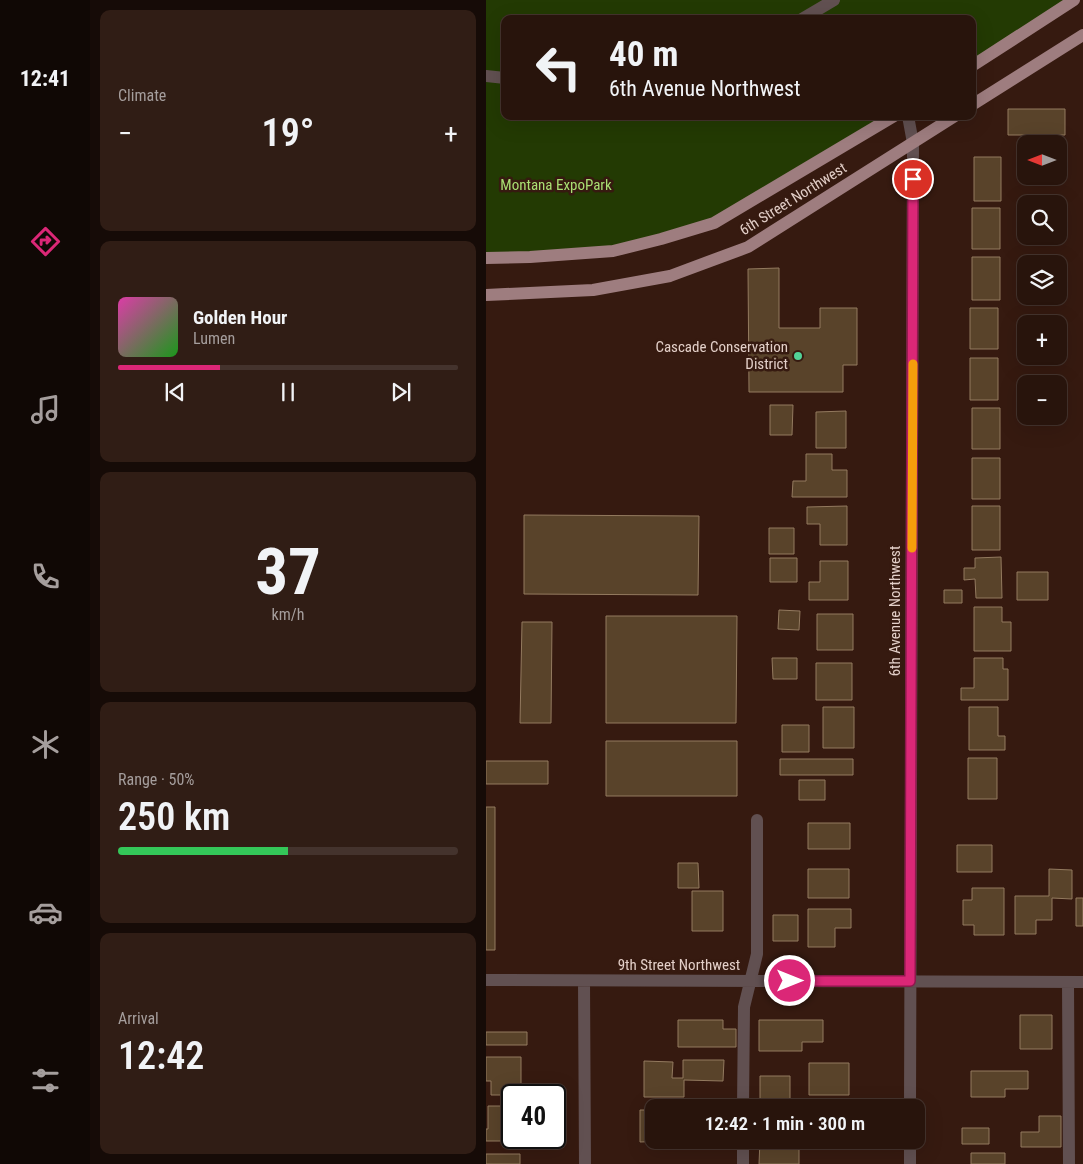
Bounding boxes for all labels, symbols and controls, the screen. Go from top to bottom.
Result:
text: 40 m [609,34,678,75]
icon: left [526,35,591,100]
text: 12:41 [20,66,70,91]
text: 6th Avenue Northwest [609,76,801,101]
text: Climate [118,86,166,105]
text: 19° [262,111,314,155]
text: − [118,117,132,150]
text: + [444,117,458,150]
north arrow [1017,135,1067,185]
map controls [1017,135,1067,425]
pin [892,158,934,200]
street label: 6th Street Northwest [736,159,850,239]
icon: arrive [899,165,927,193]
park label: Montana ExpoPark [500,176,612,194]
button: search [1017,195,1067,245]
icon: directions [28,224,63,259]
button: layers [1017,255,1067,305]
text: Golden Hour [193,306,287,329]
button: + [1017,315,1067,365]
text: Lumen [193,329,235,348]
place label: Cascade Conservation District [655,338,788,373]
marker: Cascade Conservation District [792,350,804,362]
button: − [1017,375,1067,425]
icon: previous [161,378,189,406]
icon: pause [274,378,302,406]
icon: next [387,378,415,406]
icon: music [28,392,63,427]
text: 37 [255,534,321,610]
street label: 6th Avenue Northwest [886,546,904,676]
icon: phone [28,559,63,594]
text: km/h [272,605,304,624]
icon: climate [28,727,63,762]
text: Range · 50% [118,770,194,789]
text: 250 km [118,795,230,839]
icon: car [28,895,63,930]
position arrow [763,954,815,1006]
street label: 9th Street Northwest [618,956,740,974]
text: Arrival [118,1009,159,1028]
text: 12:42 [118,1034,204,1078]
icon: filters [28,1063,63,1098]
speed limit sign: 40 [501,1084,566,1149]
text: 12:42 · 1 min · 300 m [705,1112,865,1135]

